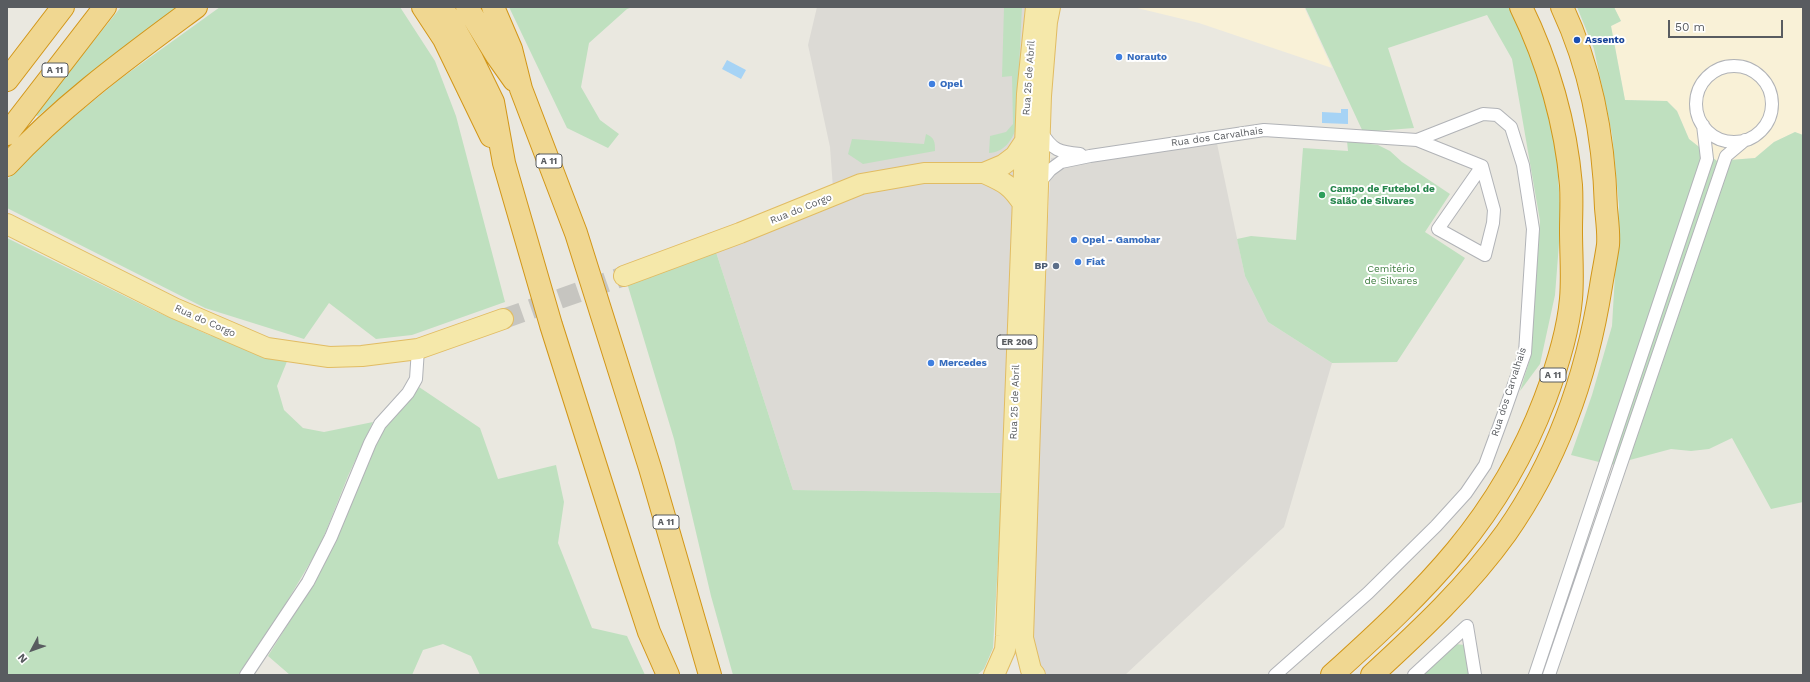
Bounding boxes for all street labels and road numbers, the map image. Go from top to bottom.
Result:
street label: Rua 25 de Abril [1020,40,1038,116]
road number: A 11 [42,63,68,77]
street label: Rua dos Carvalhais [1170,125,1264,149]
road number: A 11 [536,154,562,168]
street label: Rua do Corgo [768,191,834,227]
street label: Rua do Corgo [173,302,237,340]
road number: ER 206 [997,335,1037,349]
street label: Rua dos Carvalhais [1489,346,1529,438]
street label: Rua 25 de Abril [1008,364,1022,440]
road number: A 11 [1540,368,1566,382]
road number: A 11 [653,515,679,529]

